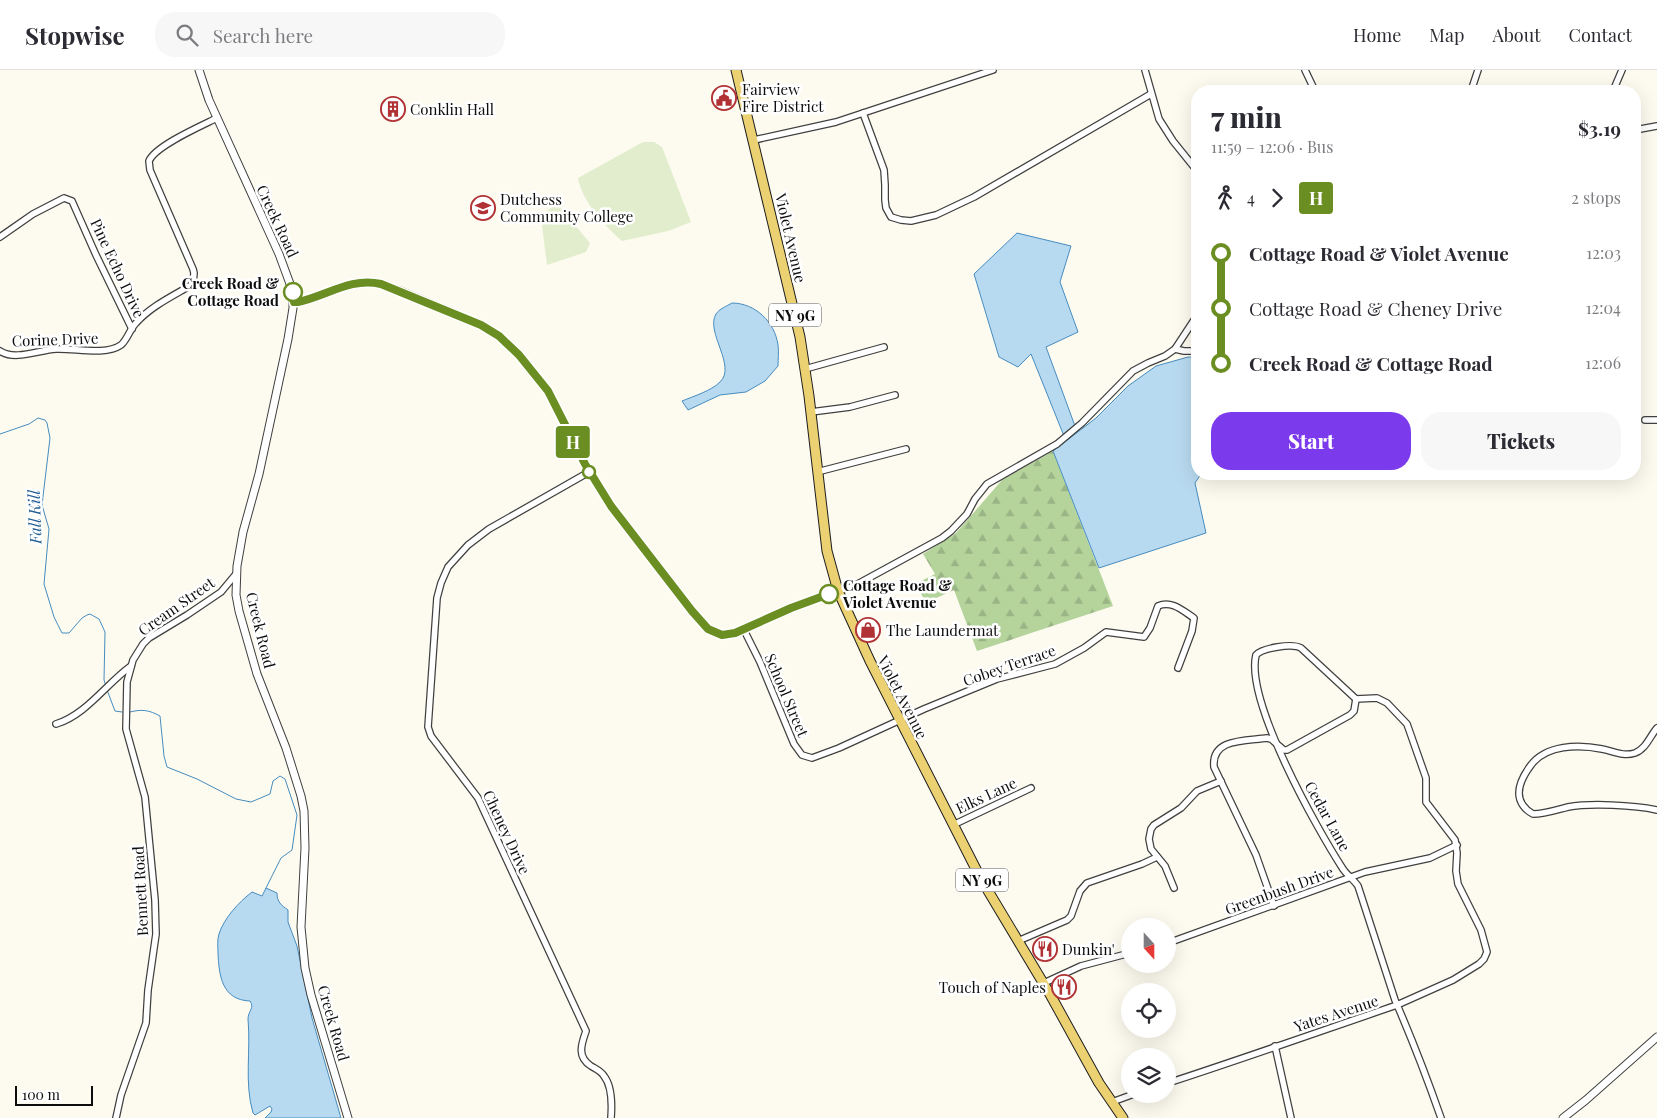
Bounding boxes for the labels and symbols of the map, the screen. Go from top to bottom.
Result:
place label: Fairview Fire District [742,79,824,116]
public building icon: Fairview Fire District [711,85,737,111]
building icon: Conklin Hall [380,96,406,122]
place label: Conklin Hall [410,99,494,119]
street label: Creek Road [252,182,304,261]
place label: Dutchess Community College [500,189,633,226]
street label: Violet Avenue [771,190,811,285]
school or university icon: Dutchess Community College [470,195,496,221]
street label: Pine Echo Drive [86,215,150,321]
place label: Creek Road & Cottage Road [182,273,280,310]
marker: Creek Road & Cottage Road [283,282,303,302]
road number: NY 9G [769,304,821,326]
street label: Corine Drive [11,327,99,351]
line badge: H [557,426,589,458]
unlabelled marker [582,465,596,479]
water label: Fall Kill [23,489,45,545]
street label: Cream Street [134,572,219,640]
place label: Cottage Road & Violet Avenue [842,575,952,612]
marker: Cottage Road & Violet Avenue [819,584,839,604]
street label: Creek Road [242,590,280,670]
shop icon: The Laundermat [855,617,881,643]
place label: The Laundermat [886,620,999,640]
street label: Cobey Terrace [960,640,1058,690]
street label: School Street [760,650,814,740]
street label: Violet Avenue [873,651,933,742]
street label: Elks Lane [952,772,1020,818]
street label: Cedar Lane [1301,777,1355,855]
street label: Cheney Drive [479,787,535,877]
street label: Bennett Road [128,845,152,936]
street label: Greenbush Drive [1222,861,1336,919]
road number: NY 9G [956,868,1008,892]
north arrow [1121,918,1176,972]
restaurant icon: Dunkin' [1032,936,1058,962]
place label: Dunkin' [1062,939,1115,959]
restaurant icon: Touch of Naples [1051,974,1077,1000]
place label: Touch of Naples [939,977,1046,997]
street label: Creek Road [314,983,354,1063]
street label: Yates Avenue [1290,990,1381,1036]
scale bar [15,1083,92,1106]

